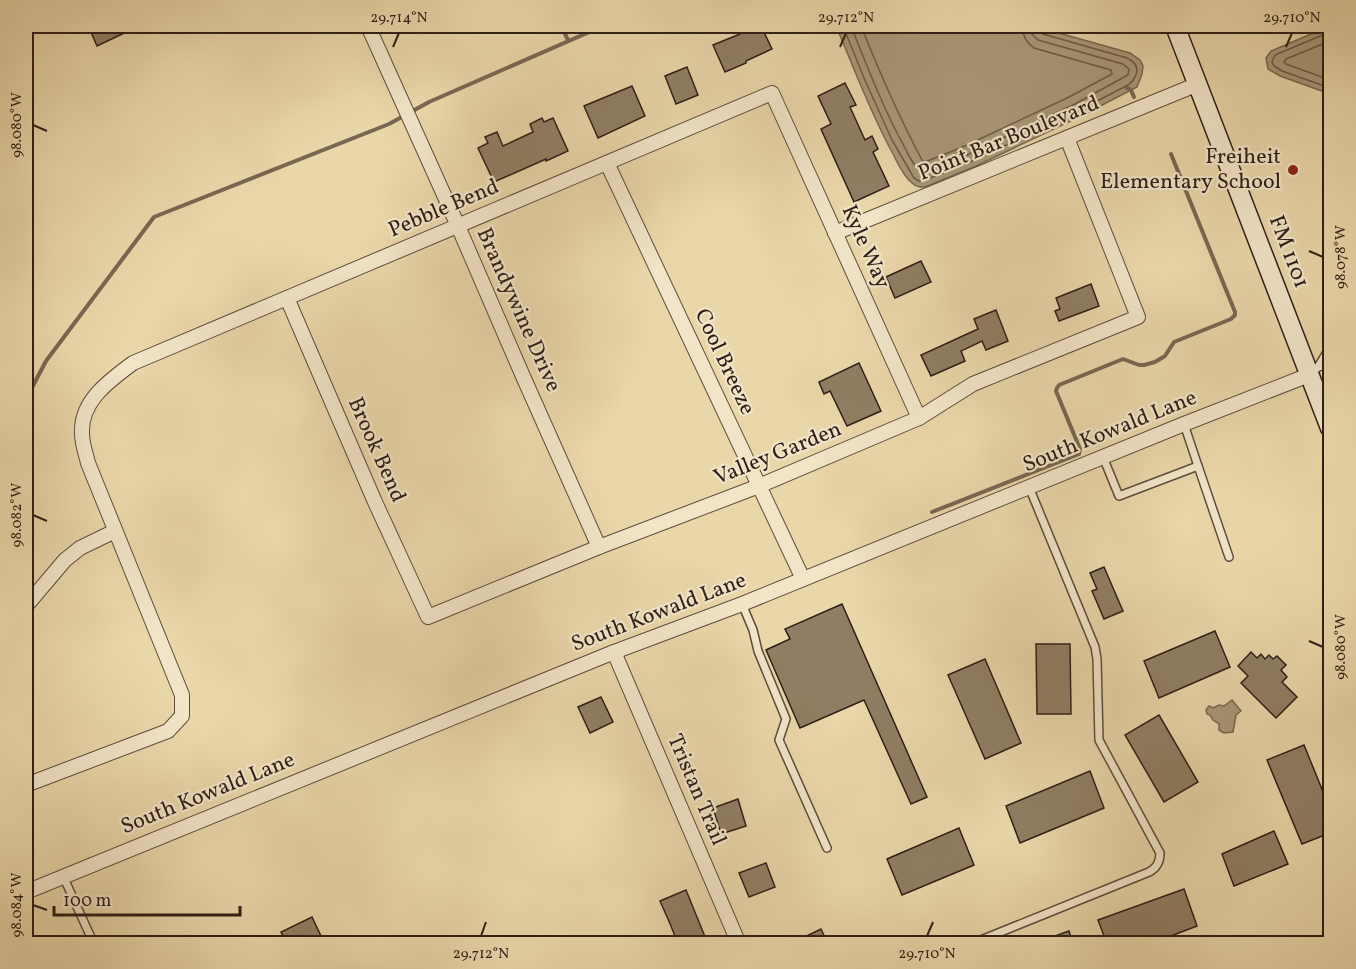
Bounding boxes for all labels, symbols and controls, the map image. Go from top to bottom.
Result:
text: 29.714°N [370,8,428,29]
text: 29.712°N [818,8,874,29]
text: 29.710°N [1263,8,1321,29]
street label: Point Bar Boulevard [914,88,1104,190]
text: 98.080°W [7,92,28,158]
place label: Freiheit Elementary School [1100,142,1281,198]
marker: Freiheit Elementary School [1286,163,1300,177]
street label: Pebble Bend [384,172,504,246]
street label: Kyle Way [833,200,897,294]
street label: FM 1101 [1260,211,1316,293]
street label: Brandywine Drive [468,223,568,397]
text: 98.078°W [1331,225,1352,289]
street label: Cool Breeze [686,304,762,420]
street label: South Kowald Lane [1018,383,1202,481]
street label: Brook Bend [339,392,413,508]
street label: Valley Garden [709,414,847,494]
text: 98.082°W [7,483,28,547]
street label: South Kowald Lane [567,565,751,661]
text: 98.080°W [1331,614,1352,680]
street label: Tristan Trail [659,730,733,850]
street label: South Kowald Lane [116,745,300,843]
text: 98.084°W [7,872,28,938]
scale bar [54,879,240,917]
text: 100 m [63,889,112,914]
text: 29.712°N [453,944,509,965]
text: 29.710°N [898,944,956,965]

